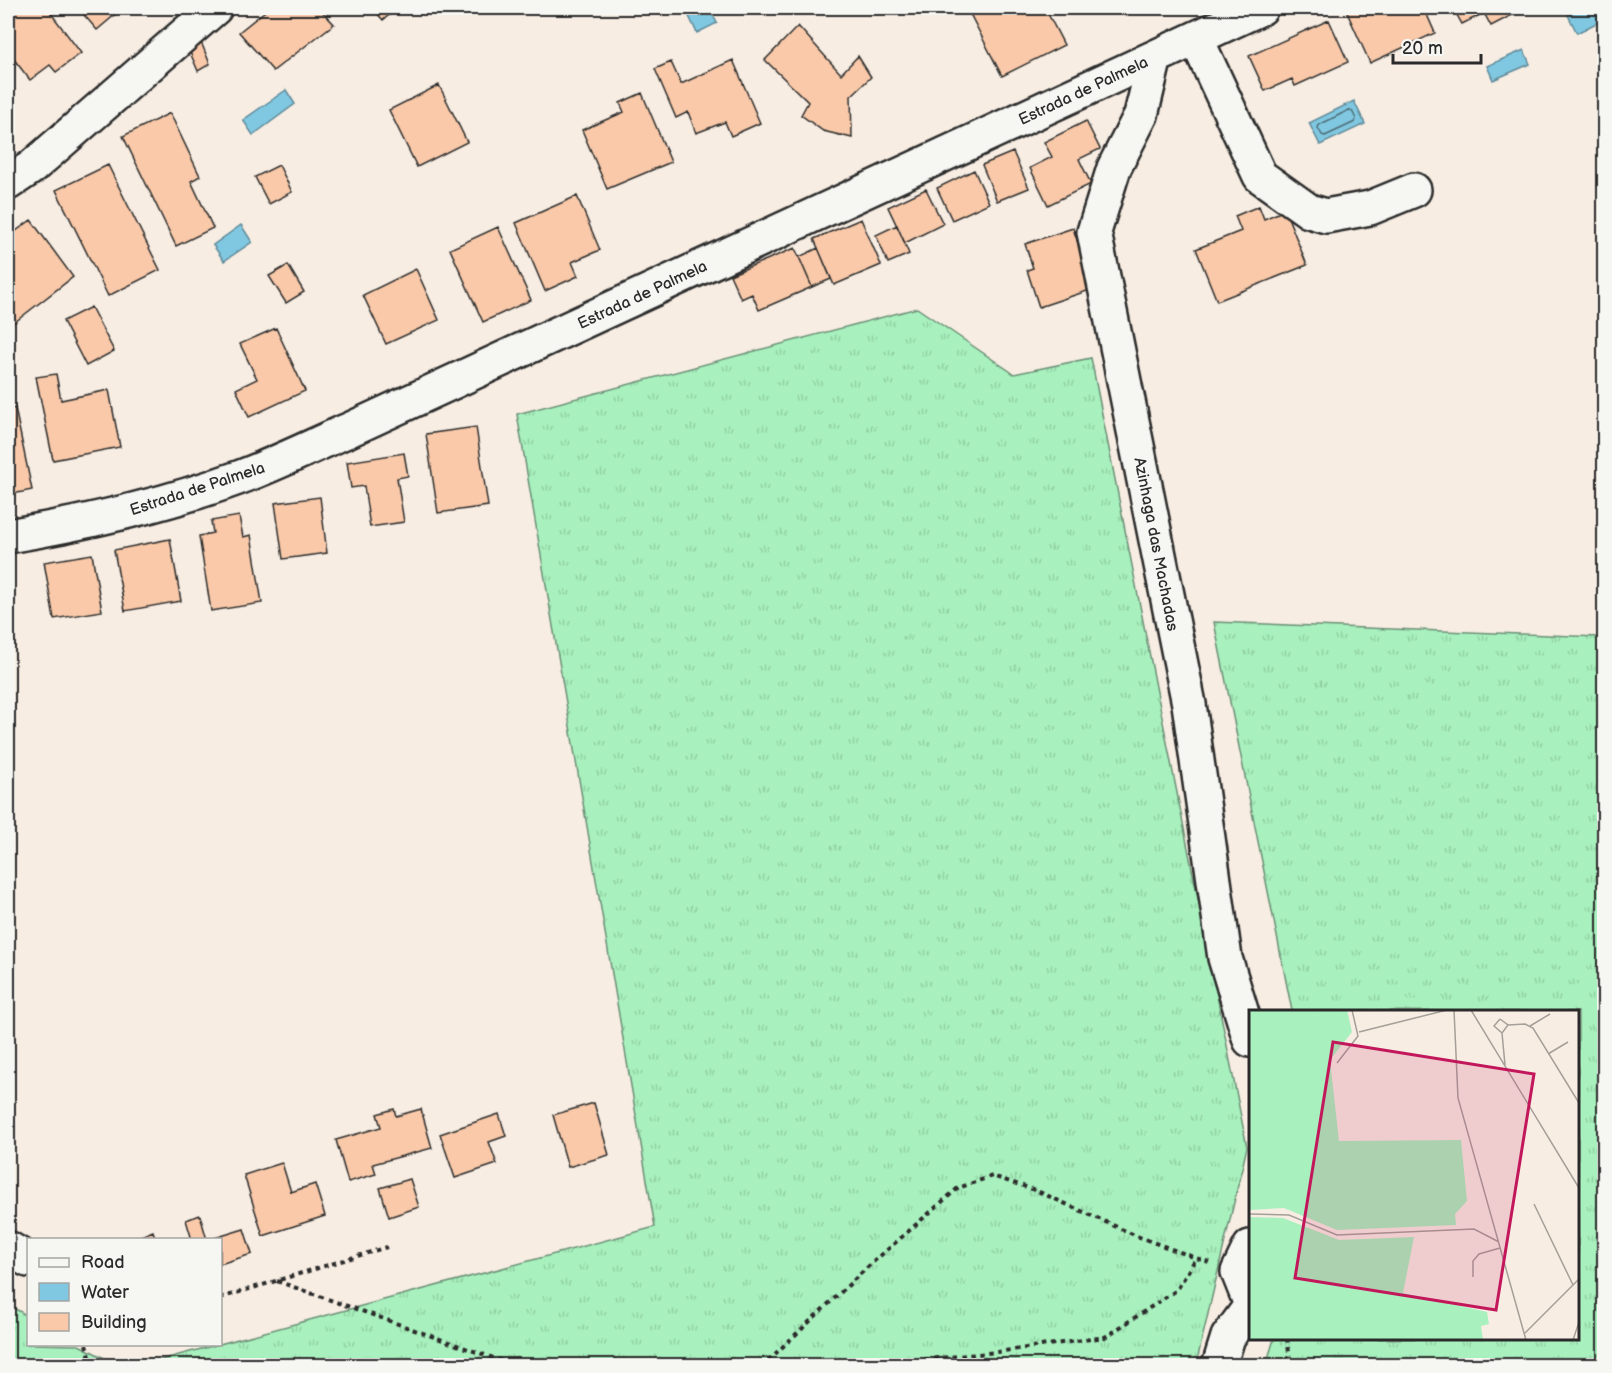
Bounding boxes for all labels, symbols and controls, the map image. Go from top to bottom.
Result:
scale bar [1393,27,1482,65]
text: 20 m [1402,38,1443,59]
street label: Estrada de Palmela [1016,53,1151,130]
street label: Estrada de Palmela [575,257,710,334]
street label: Azinhaga das Machadas [1129,456,1182,633]
street label: Estrada de Palmela [128,459,267,520]
inset map [1249,1010,1579,1340]
legend [27,1238,222,1346]
text: Road [81,1252,125,1273]
text: Water [81,1282,129,1303]
text: Building [81,1312,147,1333]

